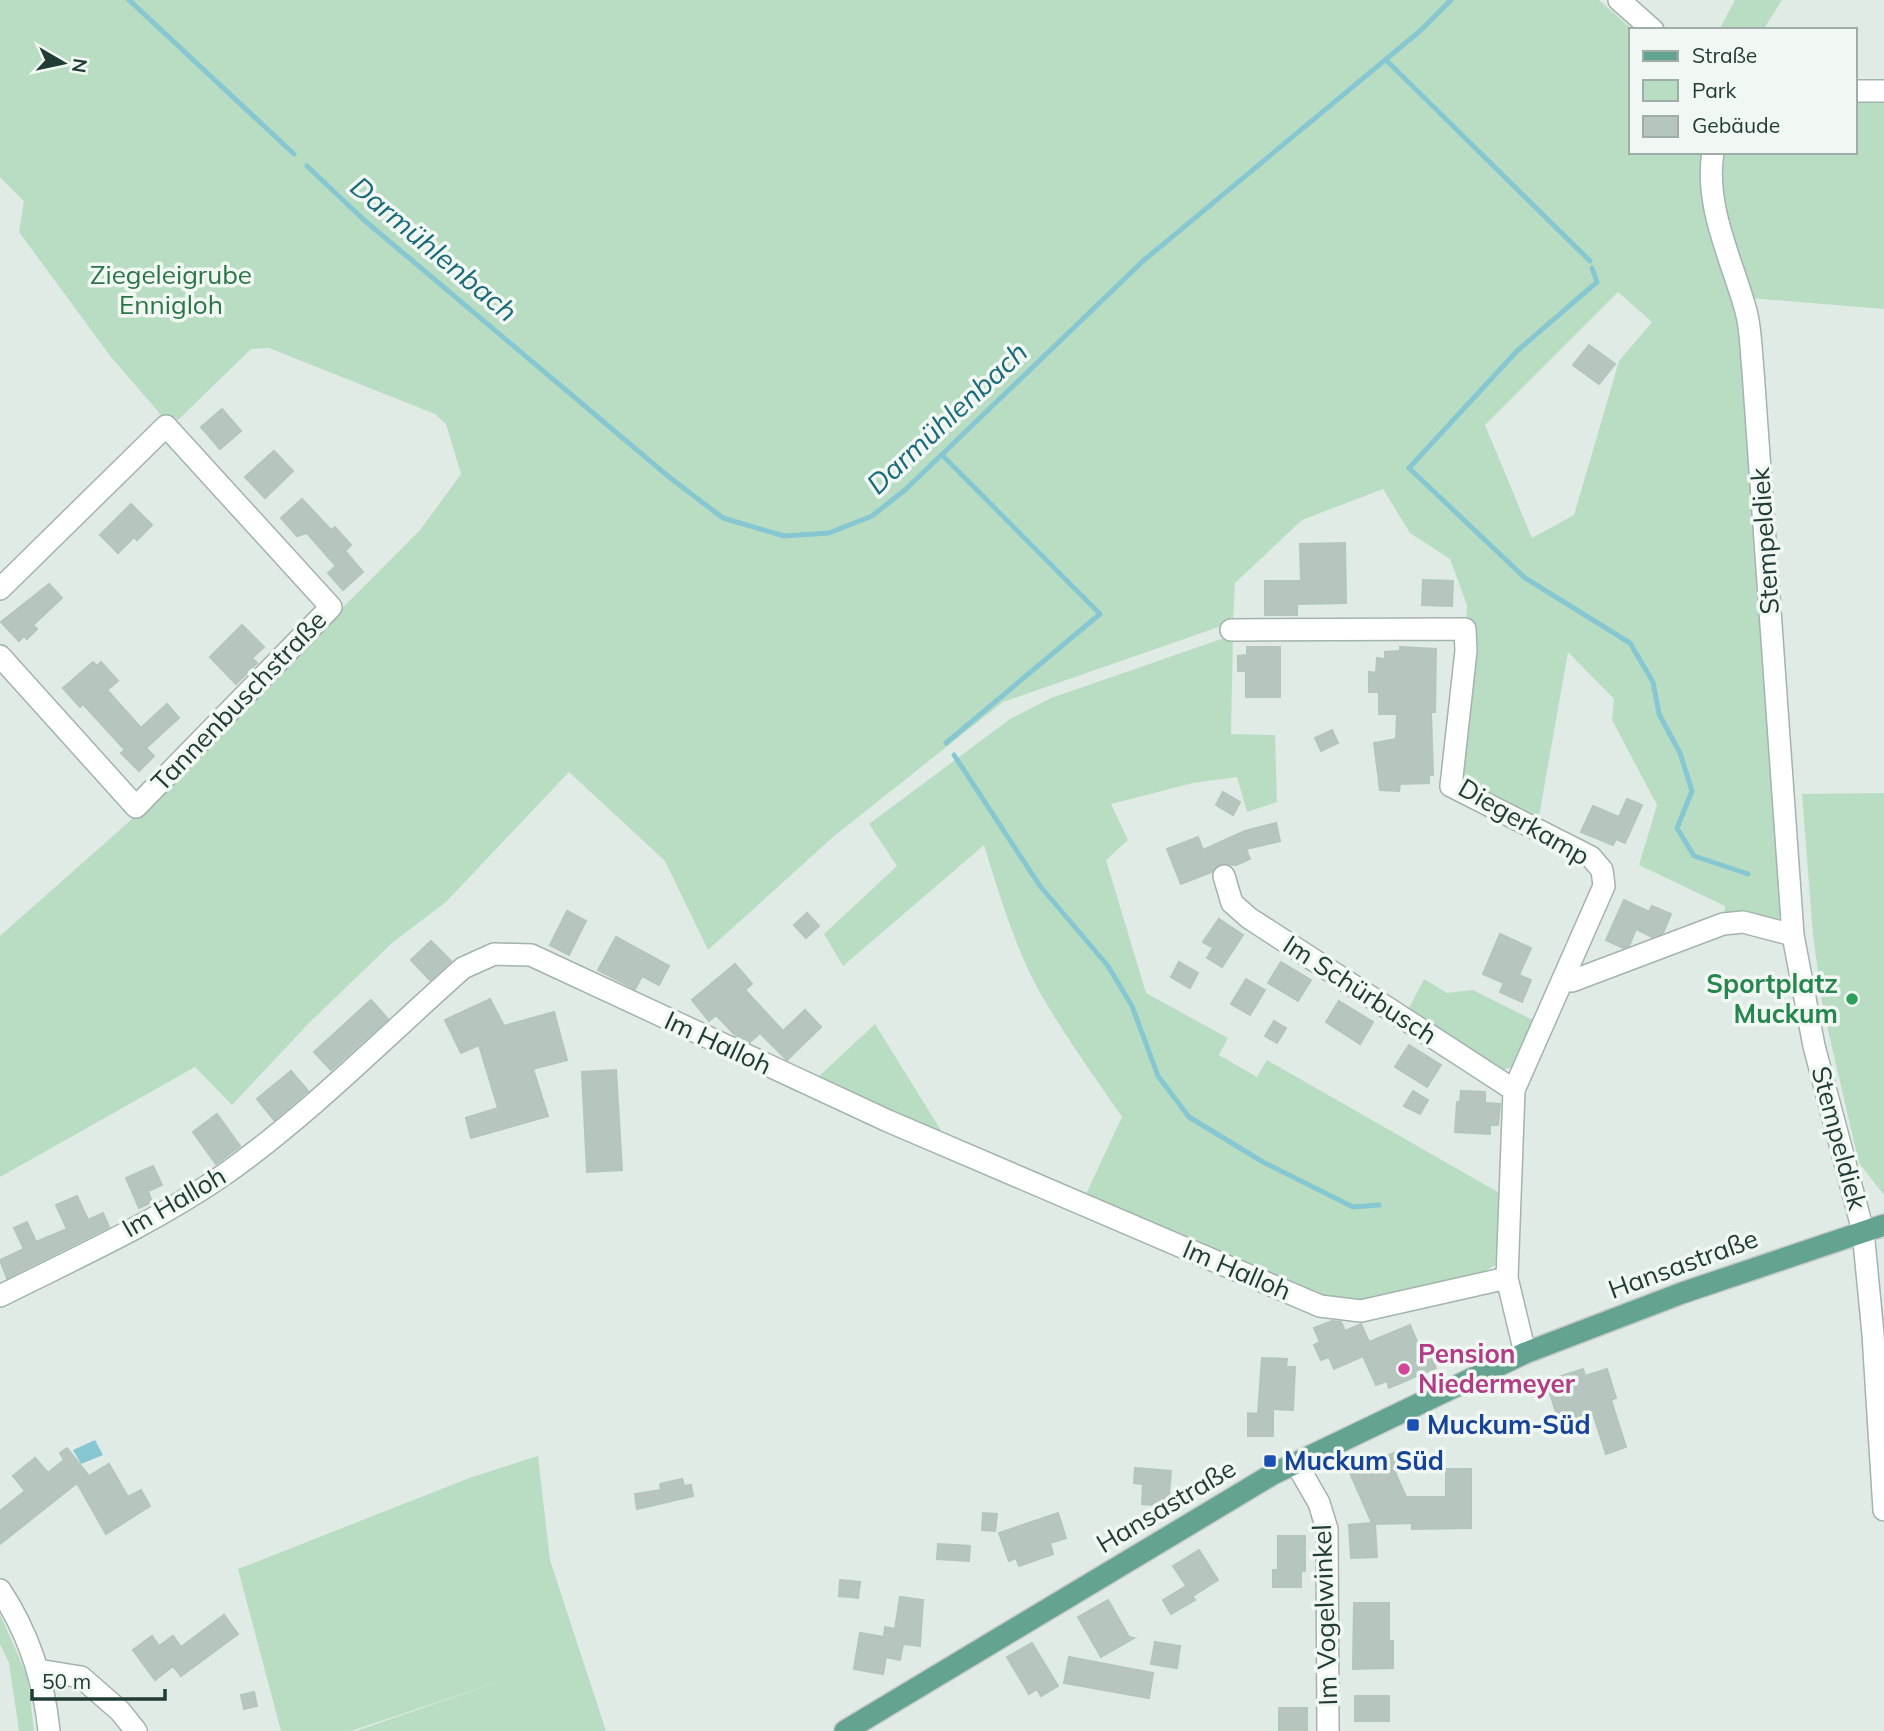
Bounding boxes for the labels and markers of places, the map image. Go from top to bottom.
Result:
place label: Sportplatz Muckum [1706,967,1838,1030]
marker: Sportplatz Muckum [1844,991,1860,1007]
place label: Pension Niedermeyer [1418,1337,1576,1400]
marker: Pension Niedermeyer [1396,1361,1412,1377]
place label: Muckum-Süd [1427,1408,1591,1441]
marker: Muckum-Süd [1405,1417,1421,1433]
place label: Muckum Süd [1284,1444,1444,1477]
marker: Muckum Süd [1262,1453,1278,1469]

